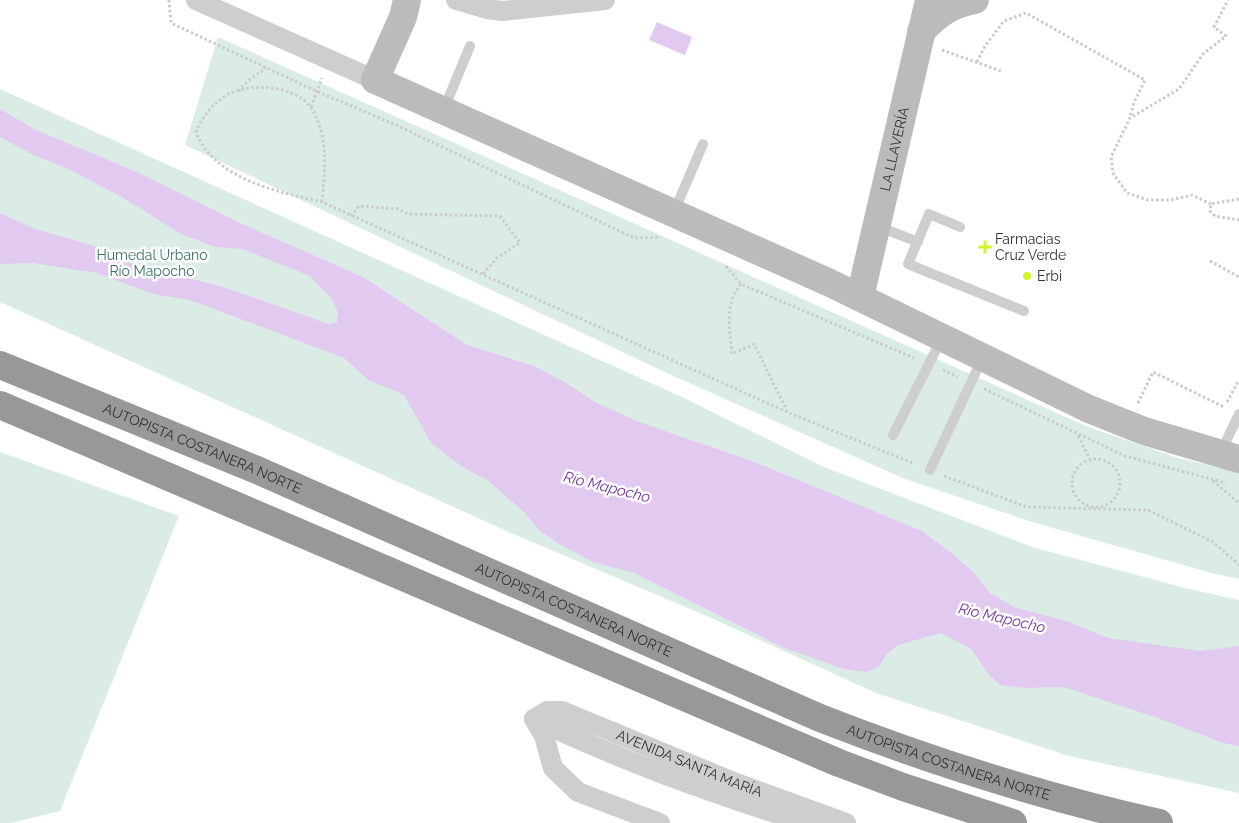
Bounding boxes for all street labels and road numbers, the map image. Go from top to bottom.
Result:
street label: LA LLAVERÍA [877,105,912,193]
street label: AUTOPISTA COSTANERA NORTE [101,400,304,497]
street label: AUTOPISTA COSTANERA NORTE [473,559,675,660]
street label: AUTOPISTA COSTANERA NORTE [845,721,1052,803]
street label: AVENIDA SANTA MARÍA [614,726,765,800]

